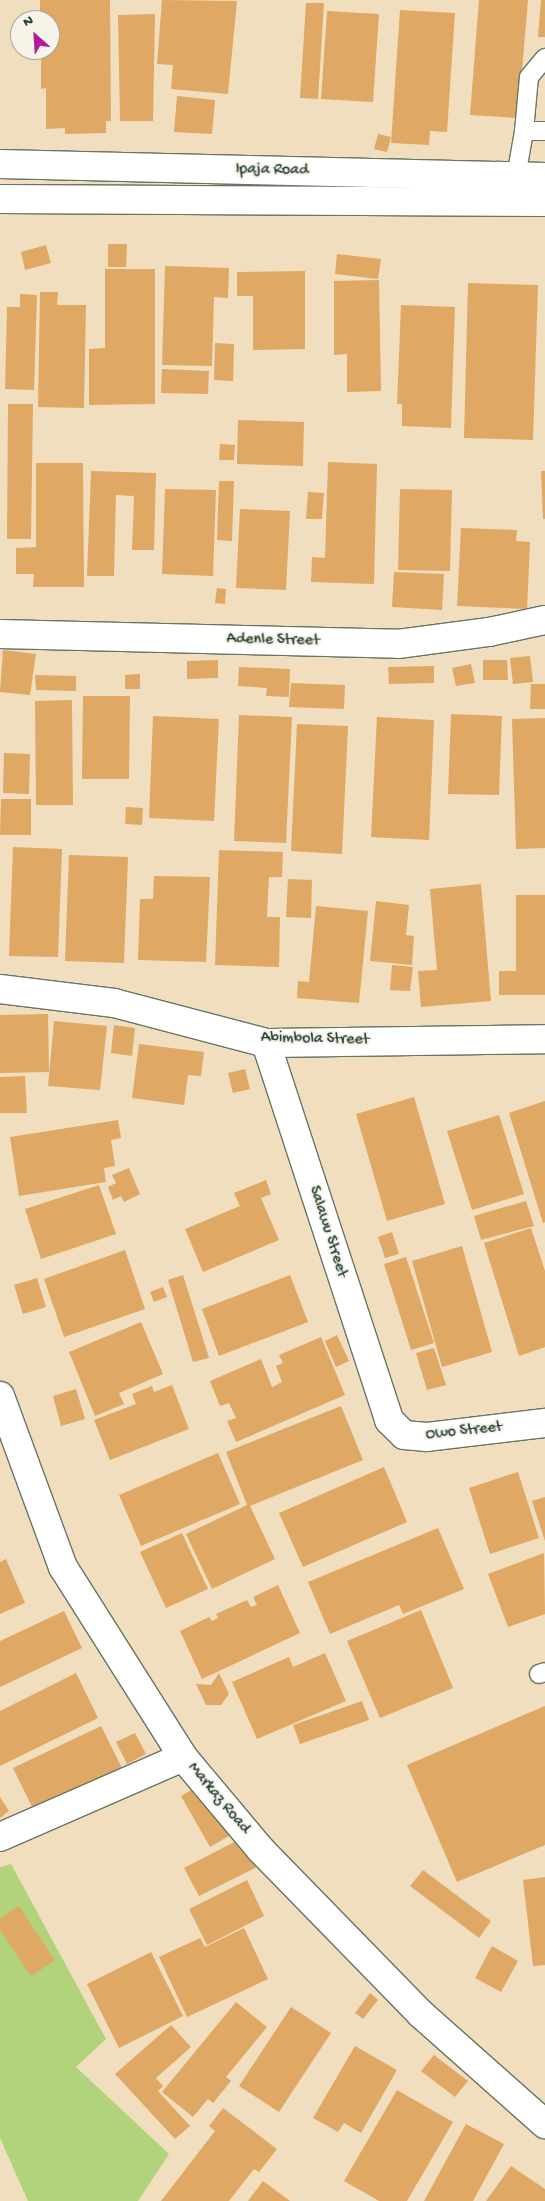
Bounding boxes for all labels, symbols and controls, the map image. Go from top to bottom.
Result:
north arrow [10,10,60,60]
text: N [21,12,36,32]
street label: Ipaja Road [235,161,309,181]
street label: Adenle Street [226,631,320,651]
street label: Abimbola Street [261,1029,369,1051]
street label: Salawu Street [303,1184,351,1280]
street label: Owo Street [425,1418,503,1446]
street label: Markaz Road [183,1759,253,1839]

